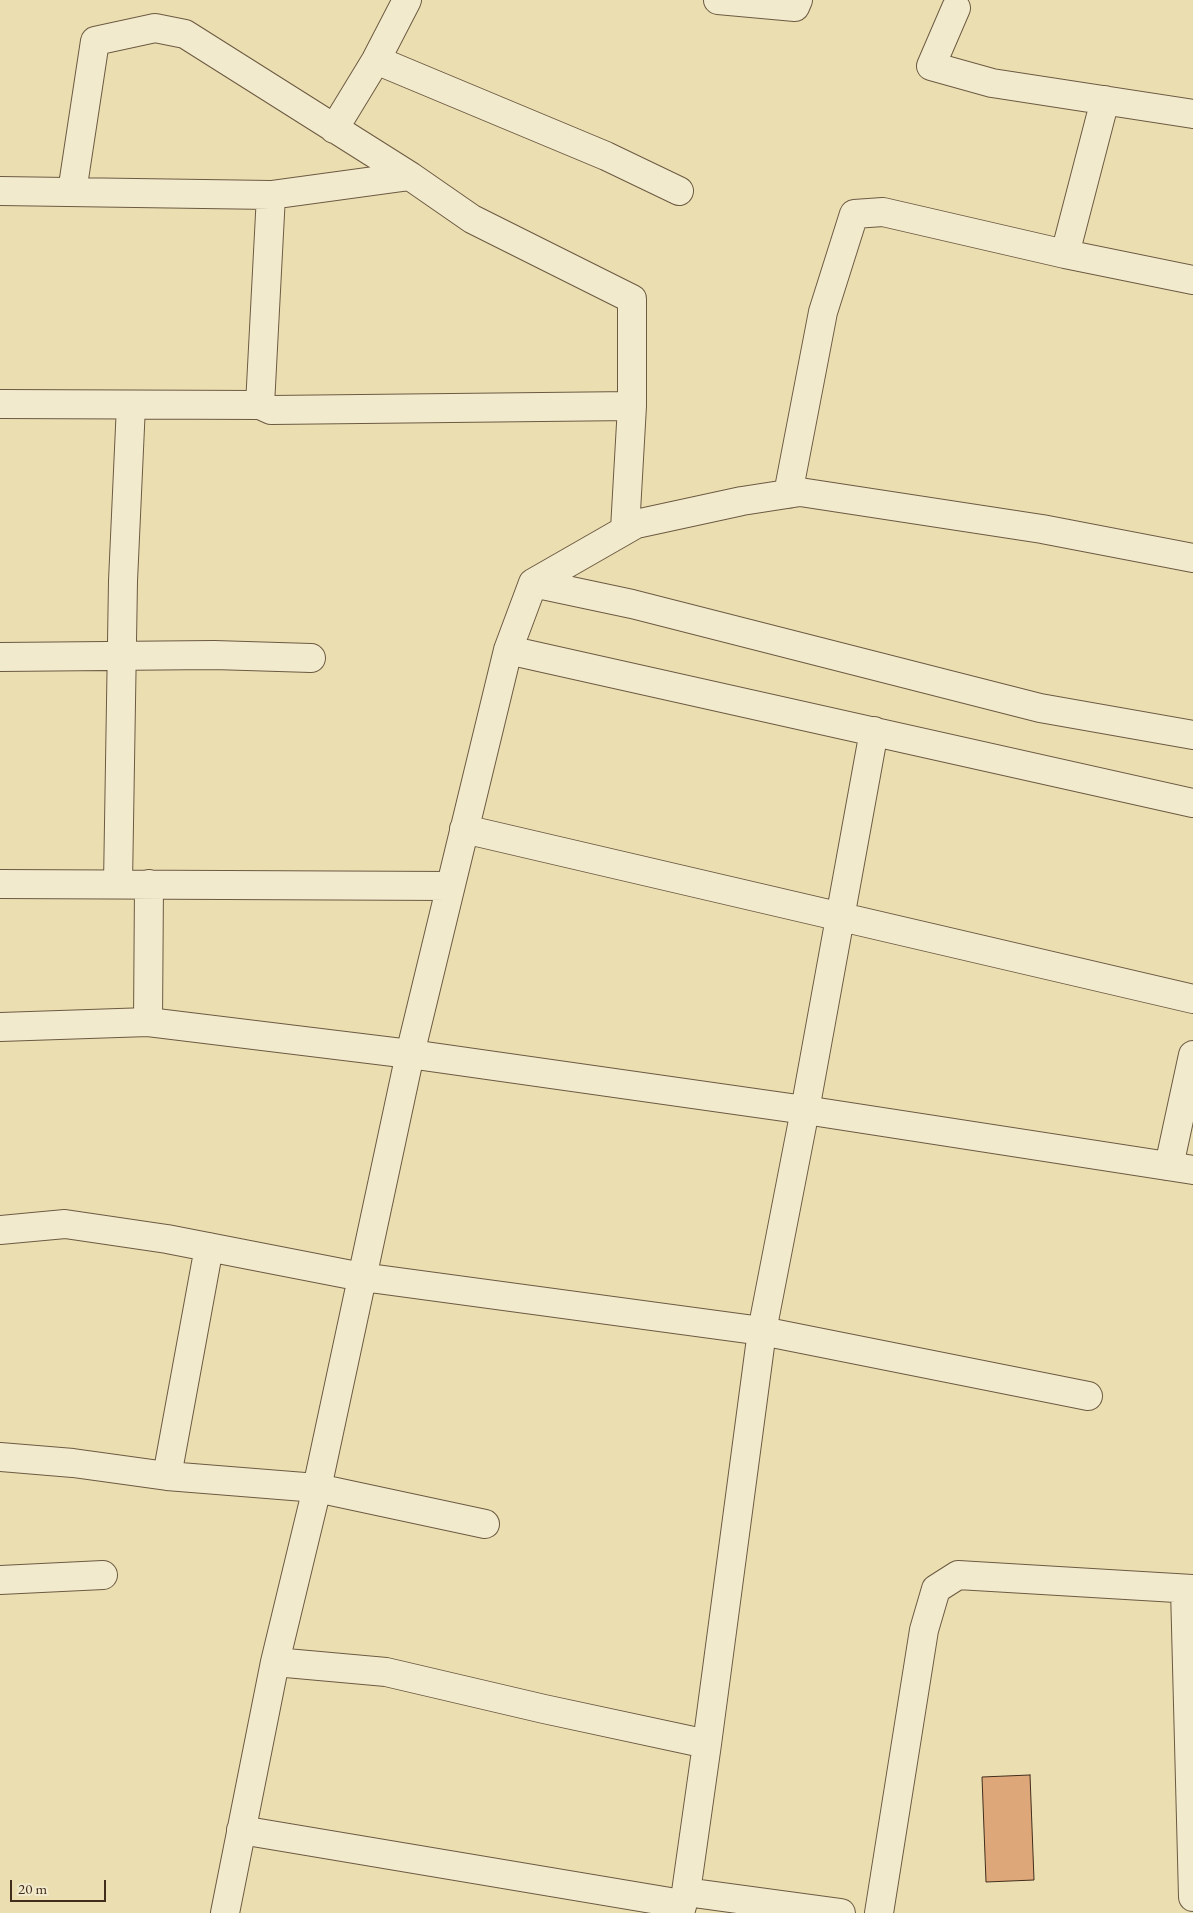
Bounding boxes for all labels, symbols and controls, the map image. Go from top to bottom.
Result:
scale bar [12,1870,109,1902]
text: 20 m [18,1879,47,1898]

